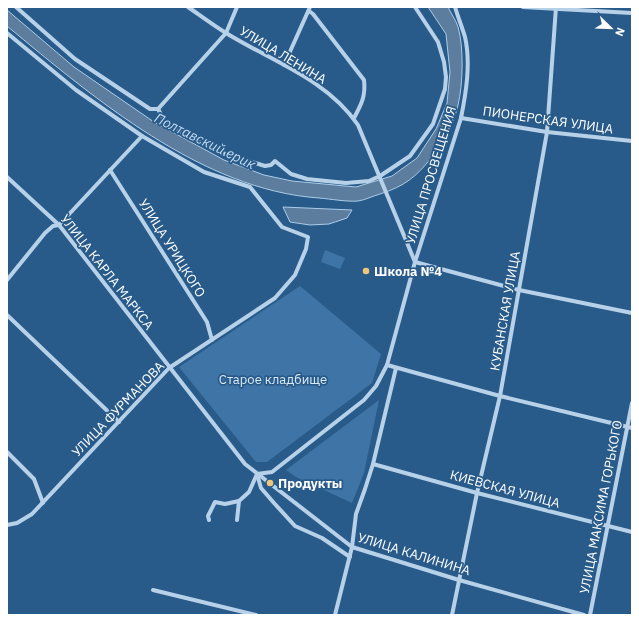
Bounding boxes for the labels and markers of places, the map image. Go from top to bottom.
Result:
place label: Школа №4 [374,263,442,280]
marker: Школа №4 [361,266,371,276]
place label: Продукты [278,475,342,492]
marker: Продукты [265,478,275,488]

